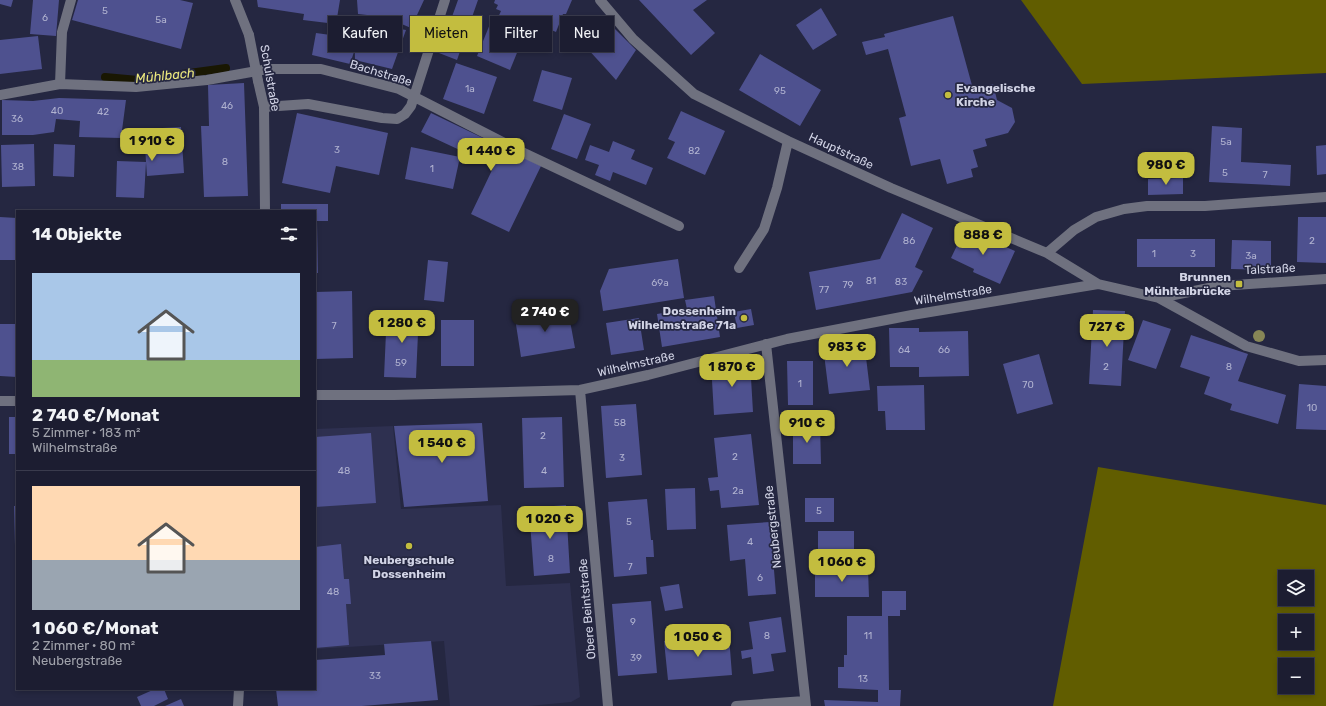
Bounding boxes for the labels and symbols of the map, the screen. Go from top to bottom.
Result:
house number: 5 [102,5,108,17]
house number: 6 [42,12,48,24]
house number: 5a [155,14,167,26]
street label: Schulstraße [257,44,283,113]
street label: Bachstraße [348,57,414,89]
water label: Mühlbach [135,65,196,86]
place label: Evangelische Kirche [956,81,1036,109]
house number: 1a [465,83,475,95]
house number: 95 [774,85,786,97]
marker: Evangelische Kirche [943,90,953,100]
house number: 46 [221,100,233,112]
house number: 40 [51,105,63,117]
house number: 42 [97,106,109,118]
house number: 36 [11,113,23,125]
pin: 1 910 € [115,128,189,162]
street label: Hauptstraße [806,130,876,172]
house number: 5a [1220,136,1232,148]
pin: 1 440 € [454,138,528,172]
house number: 3 [334,144,340,156]
house number: 82 [688,145,700,157]
pin: 980 € [1138,152,1194,186]
house number: 8 [222,156,228,168]
house number: 38 [12,161,24,173]
house number: 1 [430,163,434,175]
house number: 5 [1222,167,1228,179]
house number: 7 [1262,169,1268,181]
pin: 888 € [955,222,1011,256]
house number: 86 [903,235,915,247]
house number: 2 [1309,235,1315,247]
house number: 1 [1152,248,1156,260]
house number: 3 [1190,248,1196,260]
house number: 3a [1245,250,1257,262]
street label: Talstraße [1244,261,1296,277]
place label: Brunnen Mühltalbrücke [1144,270,1231,298]
house number: 81 [866,275,876,287]
house number: 83 [895,276,907,288]
house number: 69a [651,277,669,289]
house number: 79 [842,279,854,291]
marker: Brunnen Mühltalbrücke [1234,279,1244,289]
street label: Wilhelmstraße [913,282,993,308]
house number: 77 [819,284,829,296]
pin: 2 740 € [508,299,582,333]
place label: Dossenheim Wilhelmstraße 71a [628,304,736,332]
pin: 1 280 € [365,310,439,344]
marker: Dossenheim Wilhelmstraße 71a [739,313,749,323]
pin: 727 € [1079,314,1135,348]
house number: 7 [331,320,337,332]
pin: 983 € [819,334,875,368]
house number: 64 [898,344,910,356]
house number: 66 [938,344,950,356]
street label: Wilhelmstraße [596,348,676,380]
pin: 1 870 € [695,354,769,388]
house number: 59 [395,357,407,369]
house number: 2 [1103,361,1109,373]
house number: 8 [1226,361,1232,373]
house number: 1 [798,378,802,390]
house number: 70 [1022,379,1034,391]
house number: 10 [1307,402,1317,414]
pin: 910 € [779,410,835,444]
house number: 58 [614,417,626,429]
pin: 1 540 € [405,430,479,464]
house number: 2 [540,430,546,442]
house number: 2 [732,451,738,463]
house number: 3 [619,452,625,464]
house number: 48 [338,465,350,477]
house number: 4 [541,465,547,477]
house number: 2a [732,485,744,497]
street label: Neubergstraße [762,485,784,569]
house number: 5 [816,505,822,517]
pin: 1 020 € [513,506,587,540]
house number: 5 [626,516,632,528]
house number: 4 [747,536,753,548]
marker: Neubergschule Dossenheim [404,541,414,551]
pin: 1 060 € [805,549,879,583]
place label: Neubergschule Dossenheim [364,553,454,581]
house number: 8 [548,553,554,565]
street label: Obere Beintstraße [576,558,598,660]
house number: 7 [627,561,633,573]
house number: 6 [757,572,763,584]
house number: 48 [327,586,339,598]
house number: 9 [630,616,636,628]
pin: 1 050 € [661,624,735,658]
house number: 8 [764,630,770,642]
house number: 11 [864,630,872,642]
house number: 39 [630,652,642,664]
house number: 33 [369,670,381,682]
house number: 13 [858,673,868,685]

